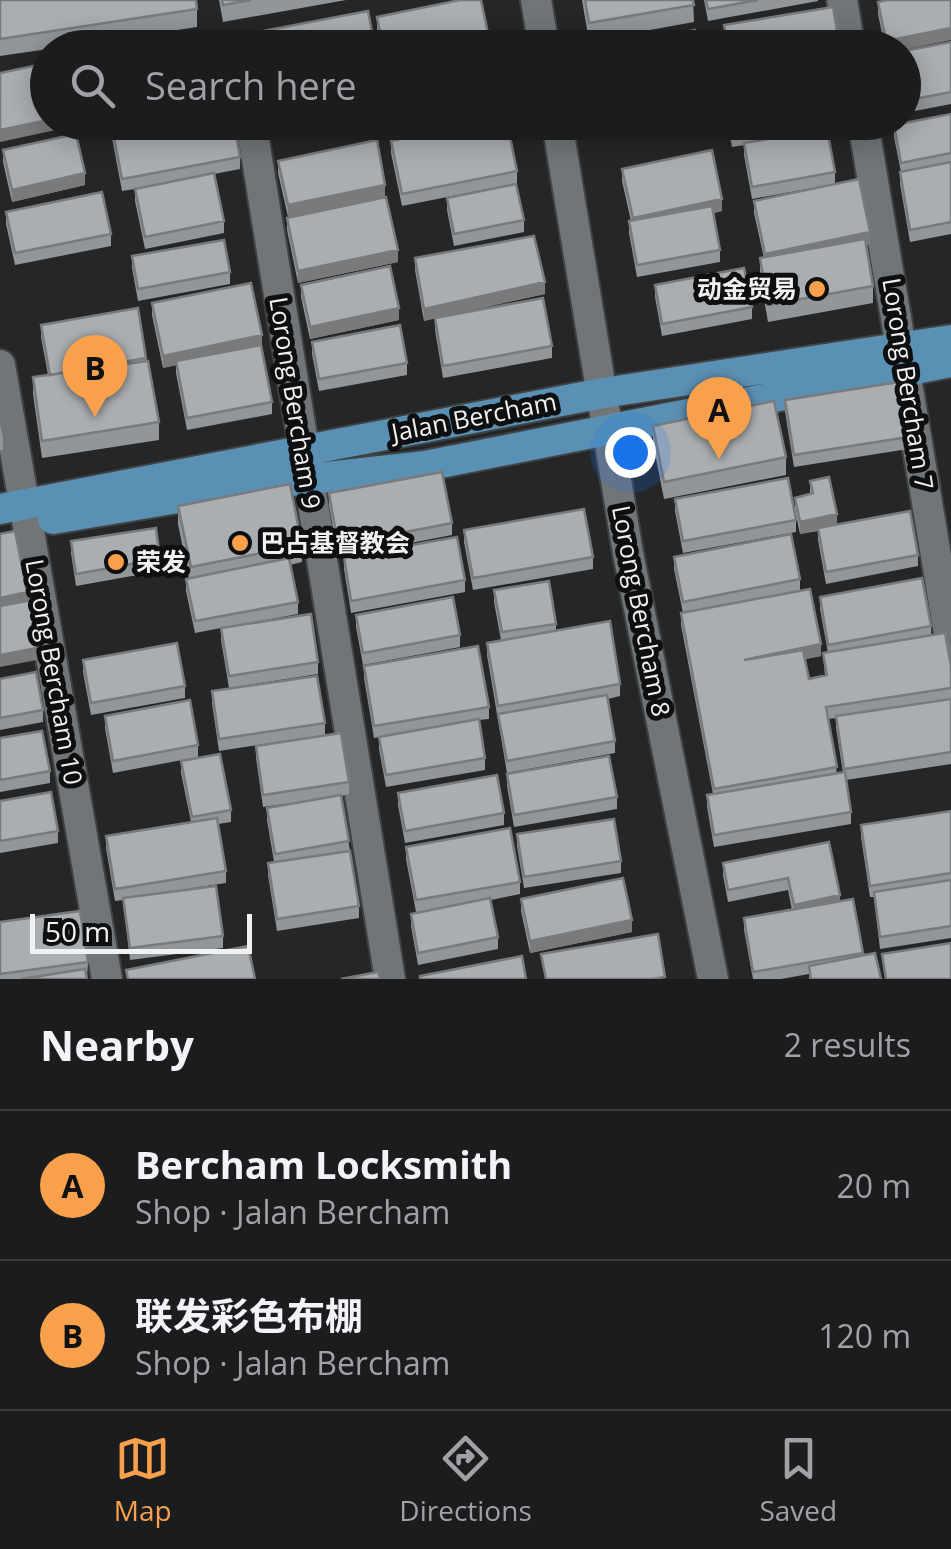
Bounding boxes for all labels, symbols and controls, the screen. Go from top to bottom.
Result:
search box [30,30,921,140]
icon: search [65,58,120,113]
text: Search here [145,59,357,111]
place label: 动金贸易 [697,271,797,305]
street label: Lorong Bercham 7 [875,275,943,492]
marker: 动金贸易 [806,278,828,300]
street label: Lorong Bercham 9 [262,294,330,511]
pin: B [62,334,128,417]
pin: A [686,376,752,459]
street label: Jalan Bercham [386,383,559,449]
your location [605,427,656,478]
street label: Lorong Bercham 8 [605,502,679,719]
place label: 巴占基督教会 [260,525,410,559]
marker: 巴占基督教会 [229,532,251,554]
place label: 荣发 [136,544,186,578]
marker: 荣发 [105,551,127,573]
street label: Lorong Bercham 10 [18,556,92,787]
scale bar [30,909,252,954]
text: 50 m [45,912,110,950]
text: Nearby [40,1016,194,1073]
text: 2 results [784,1023,911,1066]
text: Bercham Locksmith [135,1138,512,1190]
text: A [61,1164,84,1207]
text: 20 m [836,1164,911,1207]
text: Shop · Jalan Bercham [135,1190,450,1233]
text: 联发彩色布棚 [135,1289,363,1341]
text: B [62,1314,83,1357]
text: 120 m [818,1314,911,1357]
text: Shop · Jalan Bercham [135,1341,450,1384]
tab: Map [114,1431,172,1529]
tab: Directions [399,1431,532,1529]
tab: Saved [759,1431,837,1529]

